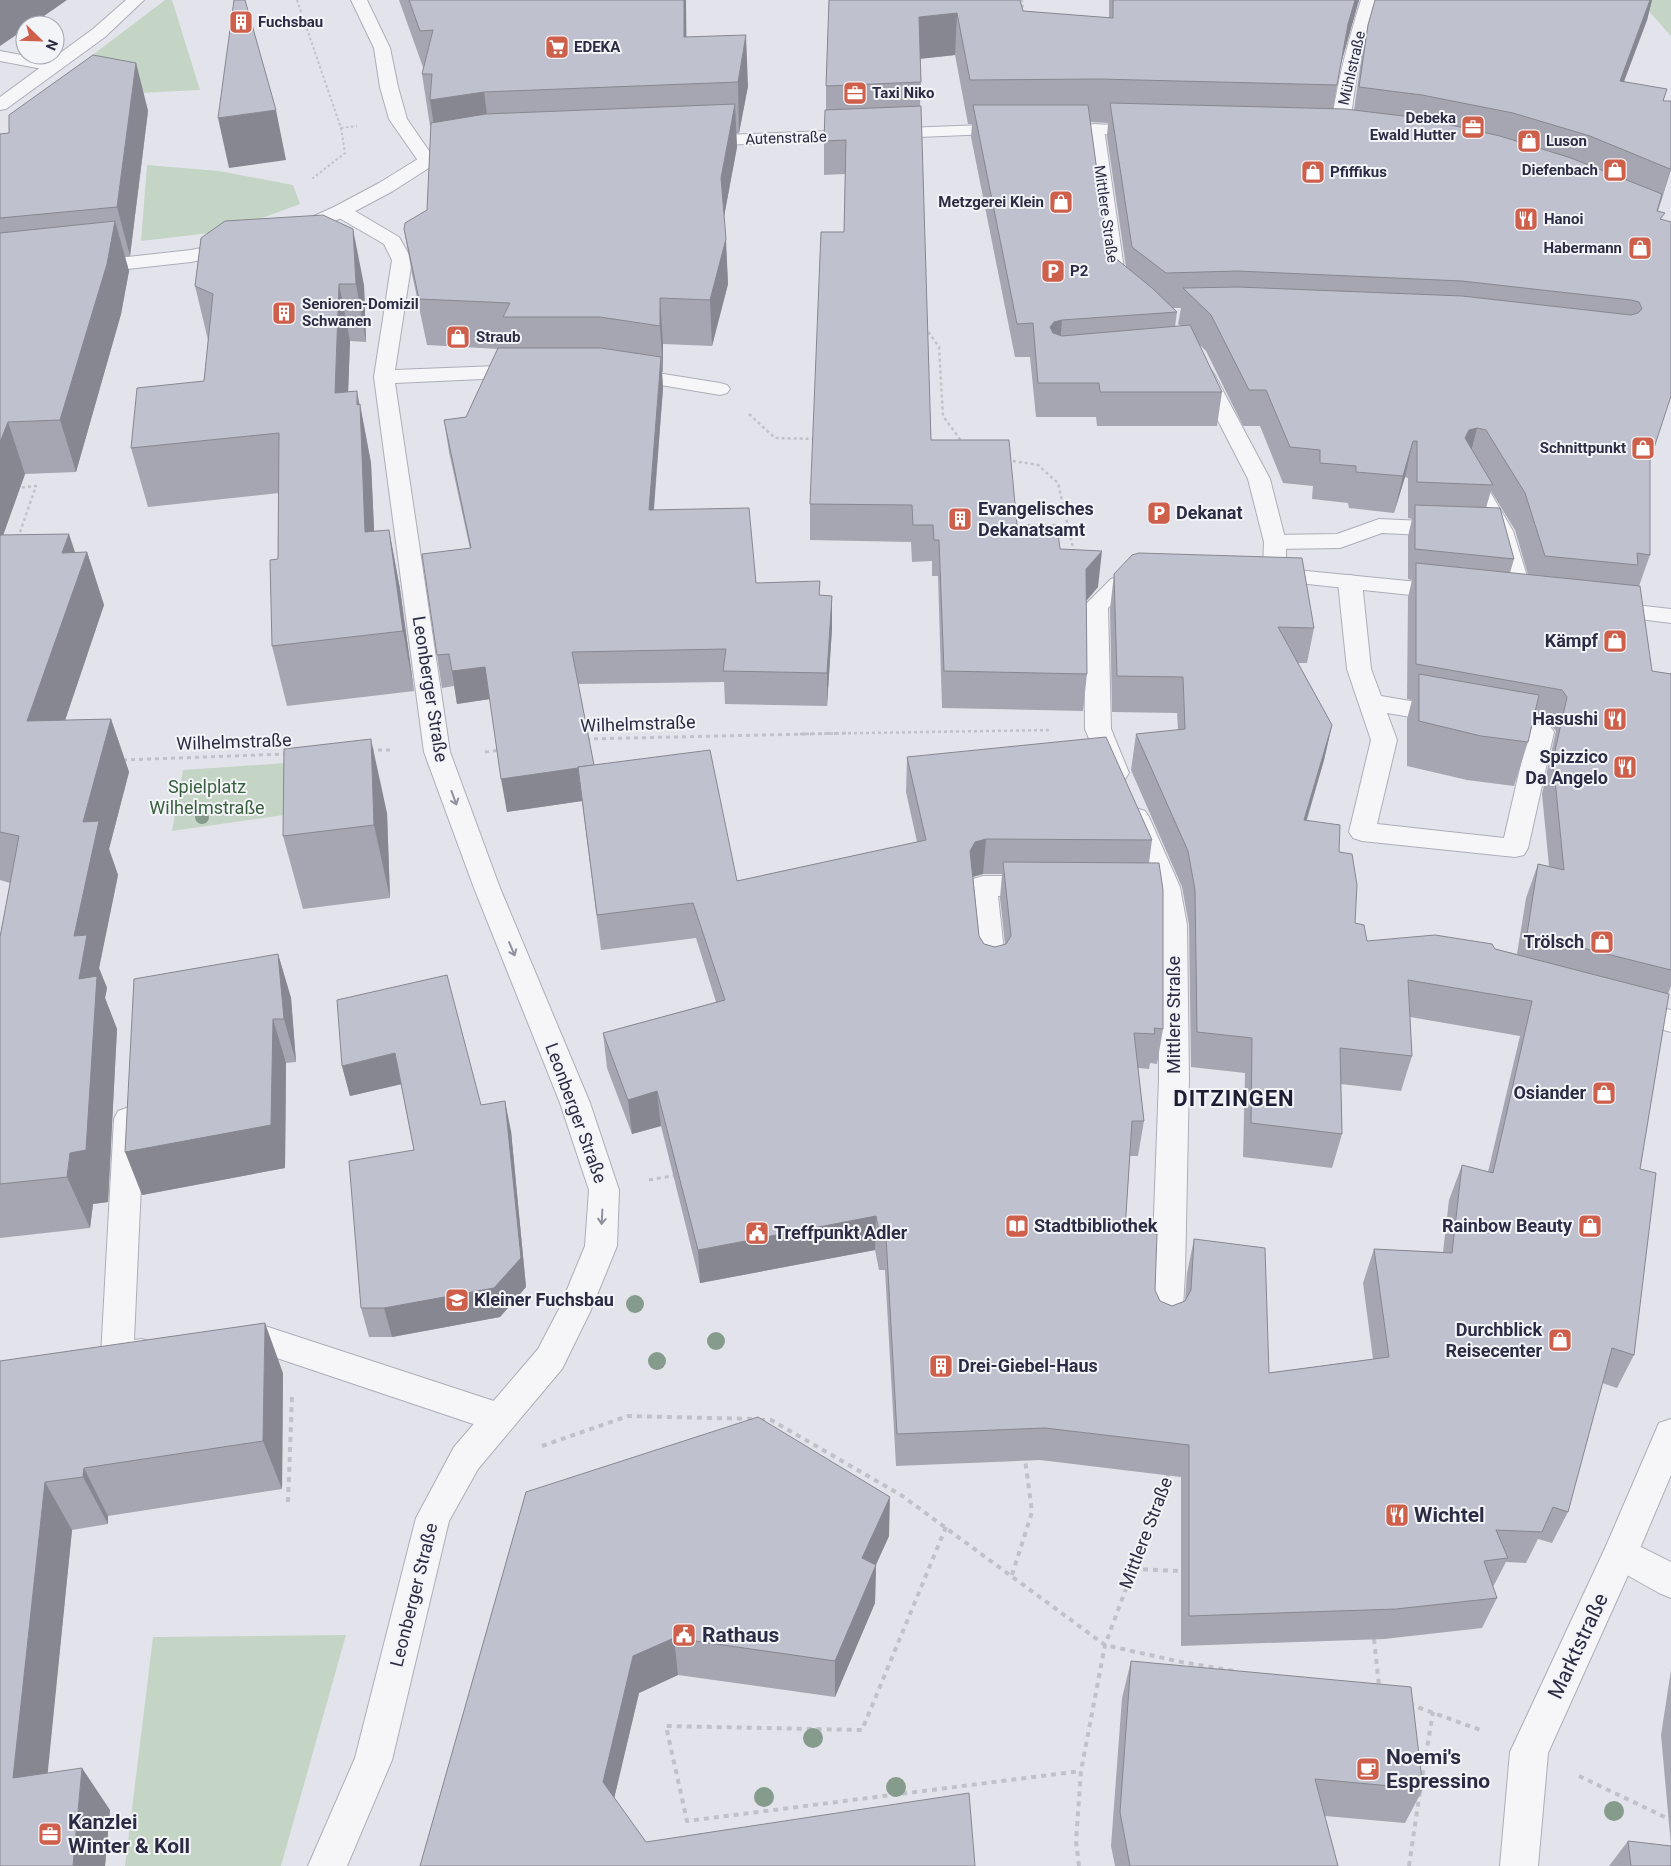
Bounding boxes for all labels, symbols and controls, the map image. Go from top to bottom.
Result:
building icon: Fuchsbau [228,9,254,35]
place label: Fuchsbau [258,13,323,31]
north arrow [15,15,65,65]
street label: Mühlstraße [1335,29,1369,107]
supermarket icon: EDEKA [544,34,570,60]
text: N [43,37,61,53]
place label: EDEKA [574,38,621,56]
office icon: Taxi Niko [842,80,868,106]
place label: Taxi Niko [872,84,935,102]
place label: Debeka Ewald Hutter [1370,109,1457,144]
office icon: Debeka Ewald Hutter [1460,114,1486,140]
street label: Autenstraße [745,128,827,148]
shop icon: Luson [1516,128,1542,154]
place label: Luson [1546,132,1587,150]
shop icon: Diefenbach [1602,157,1628,183]
shop icon: Pfiffikus [1300,159,1326,185]
place label: Diefenbach [1522,161,1598,179]
place label: Pfiffikus [1330,163,1387,181]
street label: Mittlere Straße [1090,164,1122,264]
shop icon: Metzgerei Klein [1048,189,1074,215]
place label: Metzgerei Klein [938,193,1044,211]
restaurant icon: Hanoi [1513,206,1539,232]
place label: Hanoi [1544,210,1583,228]
shop icon: Habermann [1627,235,1653,261]
place label: Habermann [1544,239,1622,257]
parking icon: P2 [1040,258,1066,284]
place label: P2 [1070,262,1089,280]
place label: Senioren-Domizil Schwanen [302,295,419,330]
building icon: Senioren-Domizil Schwanen [271,300,297,326]
shop icon: Straub [445,324,471,350]
place label: Straub [476,328,520,346]
shop icon: Schnittpunkt [1630,435,1656,461]
place label: Schnittpunkt [1540,439,1626,457]
place label: Evangelisches Dekanatsamt [978,498,1094,540]
parking icon: Dekanat [1146,500,1172,526]
place label: Dekanat [1176,502,1242,523]
building icon: Evangelisches Dekanatsamt [947,506,973,532]
street label: Leonberger Straße [409,614,452,763]
shop icon: Kämpf [1602,628,1628,654]
place label: Kämpf [1545,630,1599,651]
restaurant icon: Hasushi [1602,706,1628,732]
place label: Hasushi [1532,708,1598,729]
street label: Wilhelmstraße [580,711,696,736]
street label: Wilhelmstraße [176,729,292,754]
place label: Spizzico Da Angelo [1525,746,1608,788]
restaurant icon: Spizzico Da Angelo [1612,754,1638,780]
park label: Spielplatz Wilhelmstraße [149,776,265,818]
one-way arrow [450,789,459,805]
shop icon: Trölsch [1589,929,1615,955]
place label: Trölsch [1523,931,1584,952]
one-way arrow [508,941,518,956]
street label: Mittlere Straße [1163,956,1184,1074]
street label: Leonberger Straße [541,1040,612,1186]
shop icon: Osiander [1591,1080,1617,1106]
place label: Osiander [1513,1082,1586,1103]
district label: DITZINGEN [1173,1086,1295,1111]
one-way arrow [598,1209,607,1225]
library icon: Stadtbibliothek [1004,1213,1030,1239]
shop icon: Rainbow Beauty [1577,1213,1603,1239]
place label: Stadtbibliothek [1034,1215,1158,1236]
place label: Rainbow Beauty [1442,1215,1573,1236]
public building icon: Treffpunkt Adler [744,1220,770,1246]
place label: Treffpunkt Adler [774,1222,908,1243]
school or university icon: Kleiner Fuchsbau [444,1287,470,1313]
place label: Kleiner Fuchsbau [474,1289,614,1310]
place label: Durchblick Reisecenter [1445,1319,1542,1361]
shop icon: Durchblick Reisecenter [1547,1327,1573,1353]
building icon: Drei-Giebel-Haus [928,1353,954,1379]
place label: Drei-Giebel-Haus [958,1355,1098,1376]
street label: Mittlere Straße [1115,1474,1176,1592]
restaurant icon: Wichtel [1384,1502,1410,1528]
place label: Wichtel [1414,1503,1485,1527]
street label: Leonberger Straße [385,1521,442,1669]
street label: Marktstraße [1543,1589,1613,1703]
public building icon: Rathaus [671,1622,697,1648]
place label: Rathaus [702,1623,780,1647]
place label: Noemi's Espressino [1386,1745,1490,1793]
cafe icon: Noemi's Espressino [1355,1756,1381,1782]
place label: Kanzlei Winter & Koll [68,1810,190,1858]
office icon: Kanzlei Winter & Koll [37,1821,63,1847]

